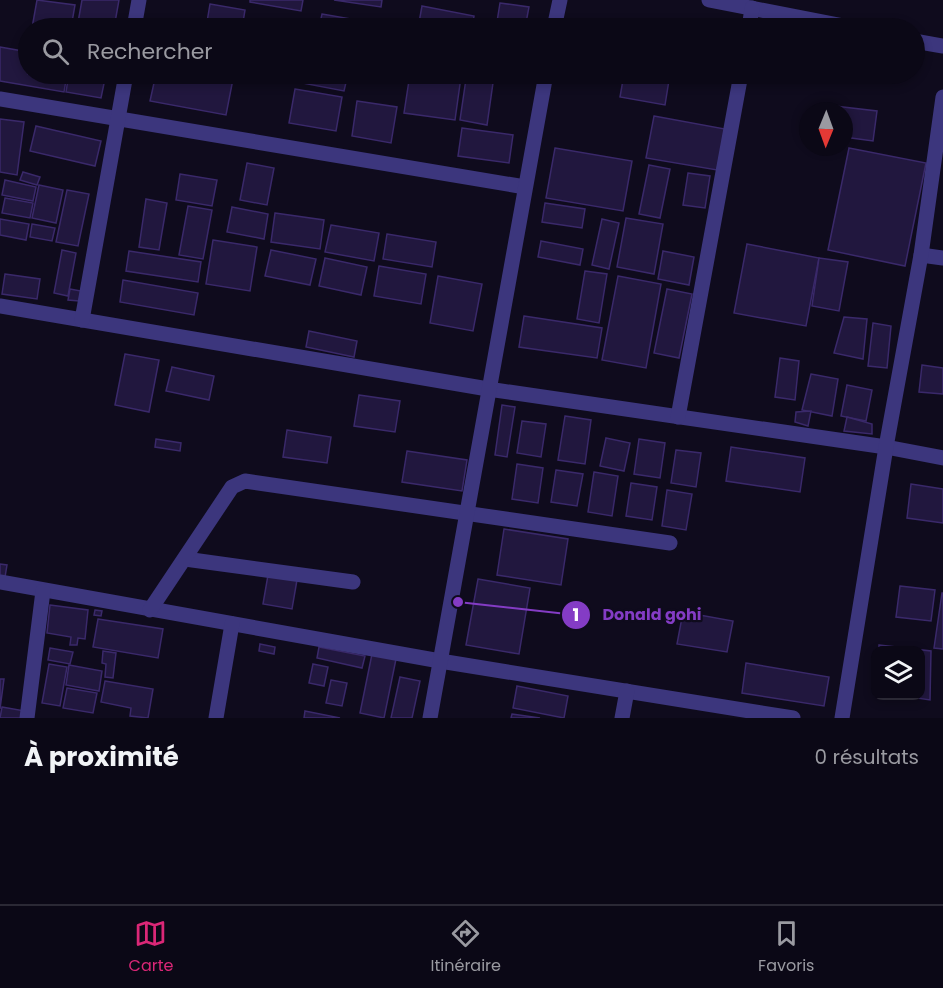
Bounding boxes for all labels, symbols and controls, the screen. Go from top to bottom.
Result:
search box [18,18,925,84]
icon: search [39,35,72,68]
text: Rechercher [87,36,213,67]
north arrow [799,102,853,156]
callout: Donald gohi [561,598,714,632]
text: 1 [573,602,579,627]
text: Donald gohi [602,603,702,626]
map controls [871,646,925,700]
button: layers [871,646,925,700]
text: À proximité [24,739,179,775]
text: 0 résultats [815,743,919,771]
tab: Carte [129,917,173,978]
tab: Itinéraire [431,917,501,978]
tab: Favoris [758,917,814,978]

